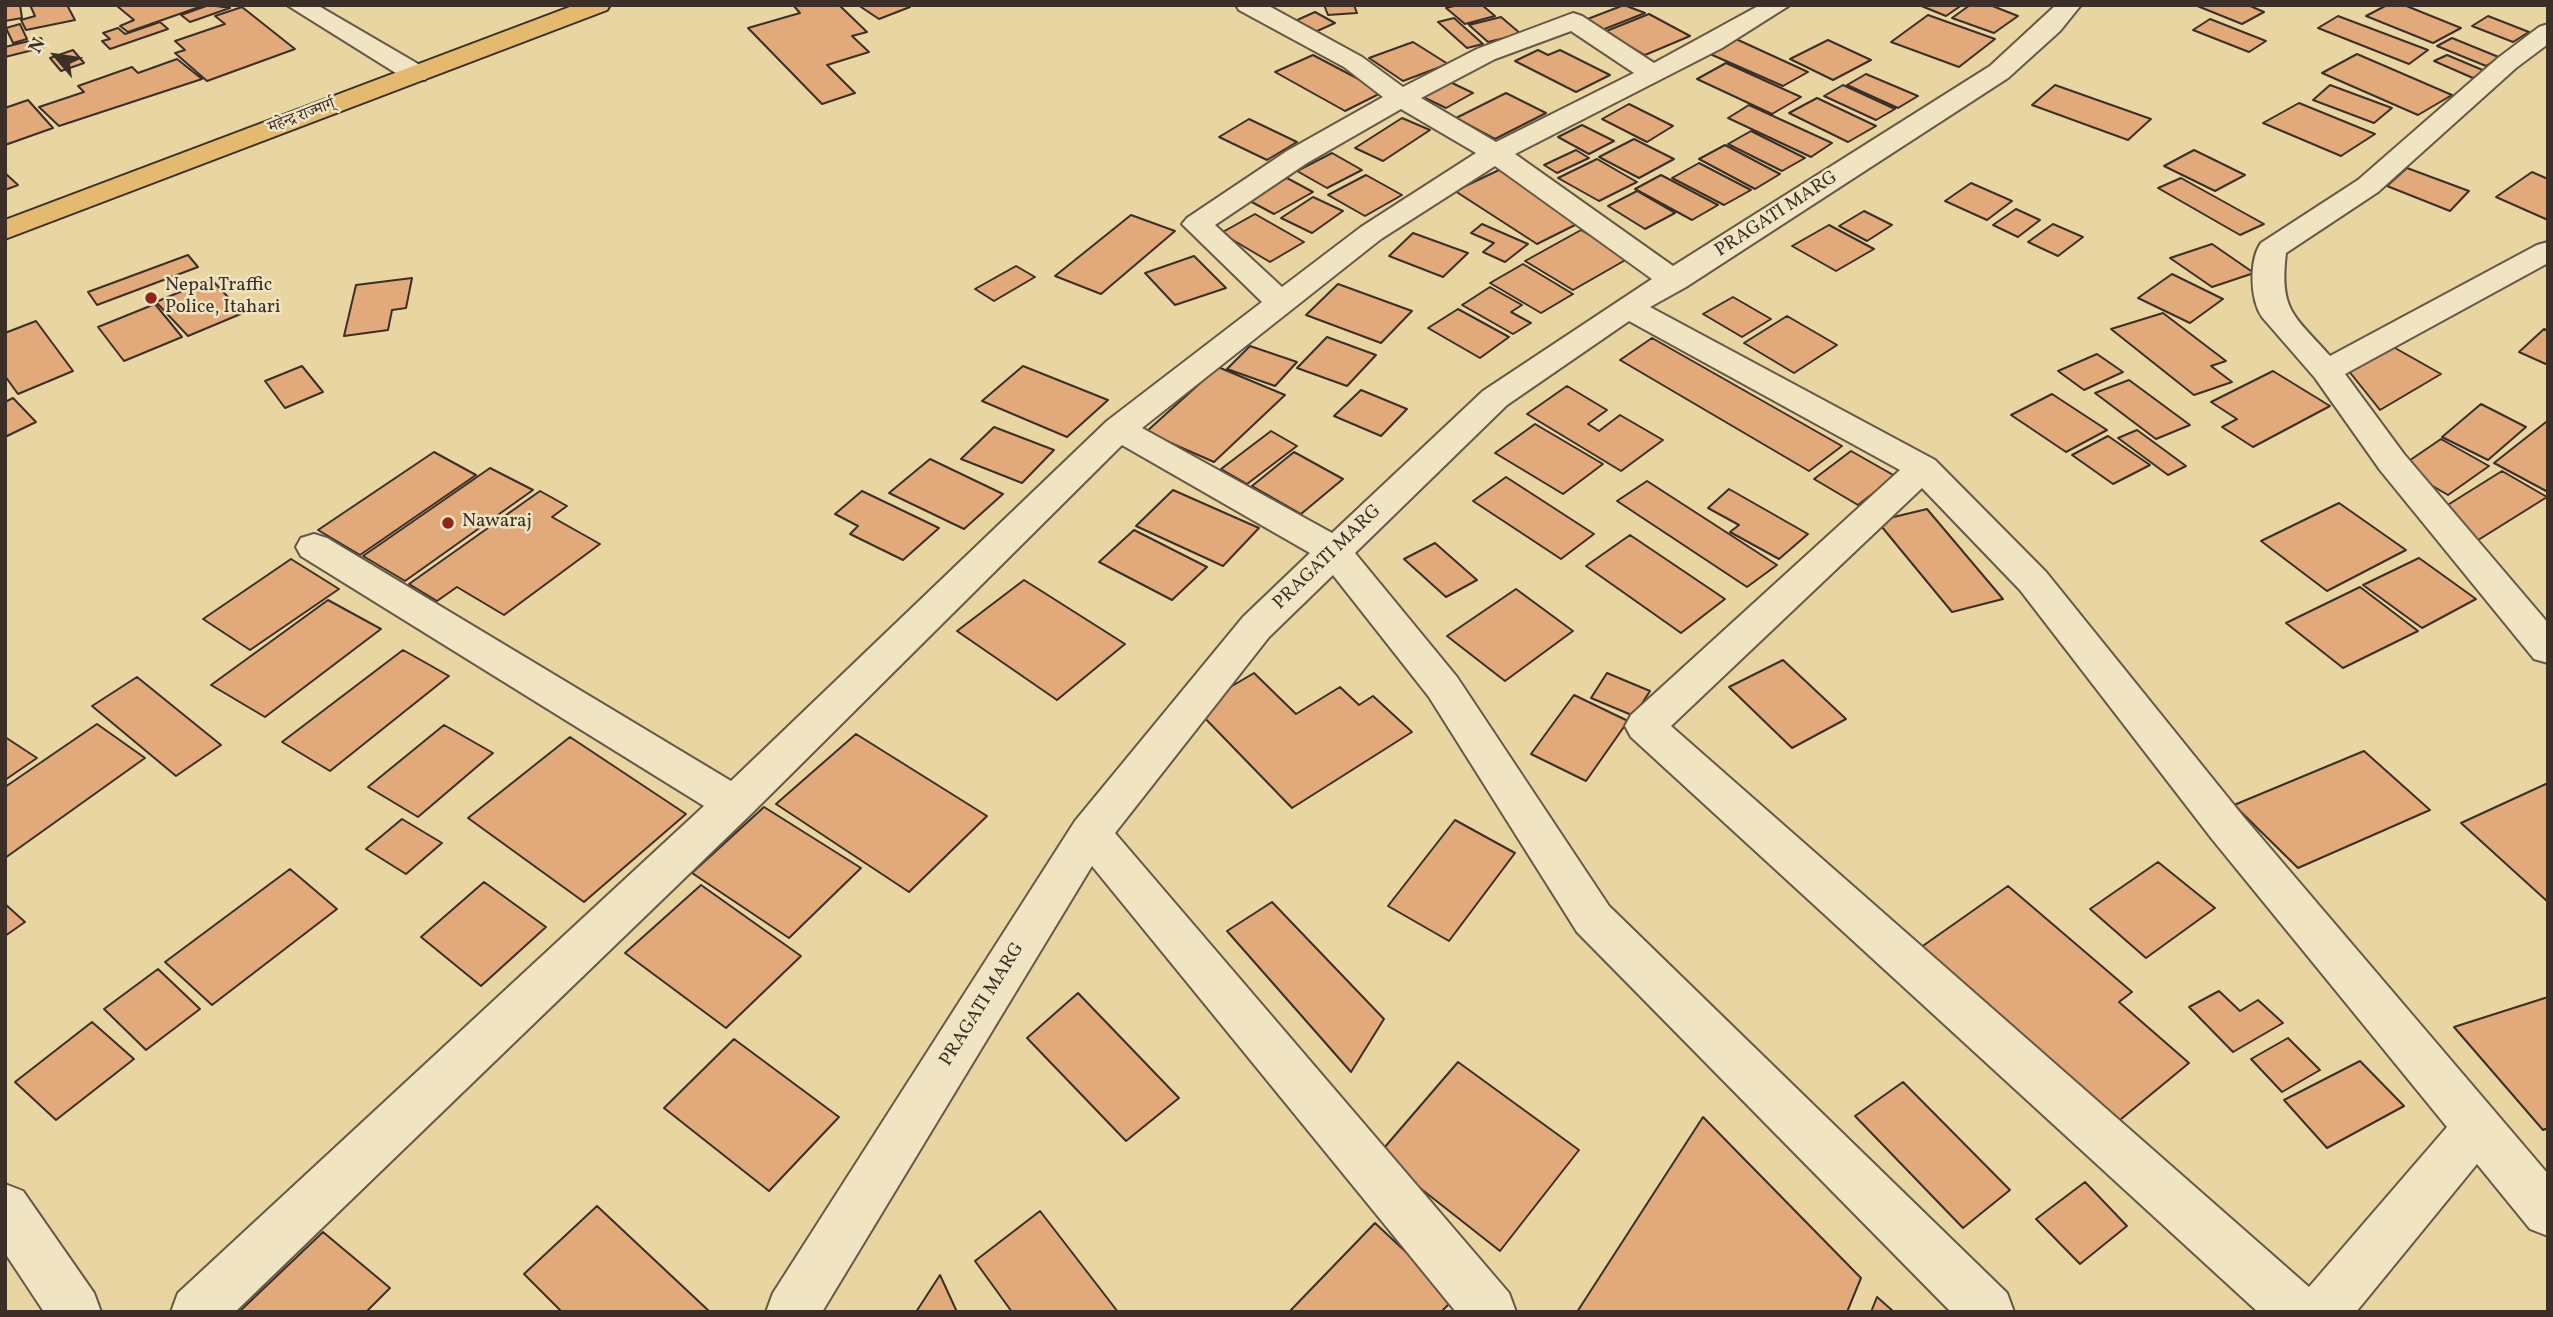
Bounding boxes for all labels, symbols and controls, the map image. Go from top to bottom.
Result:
north arrow [21,21,91,91]
text: N [23,33,52,58]
street label: महेन्द्र राज्मार्ग् [266,96,338,138]
street label: PRAGATI MARG [1711,167,1843,263]
place label: Nepal Traffic Police, Itahari [165,276,281,320]
marker: Nepal Traffic Police, Itahari [143,290,159,306]
street label: PRAGATI MARG [1269,501,1387,615]
place label: Nawaraj [462,512,532,534]
marker: Nawaraj [440,515,456,531]
street label: PRAGATI MARG [936,939,1030,1071]

